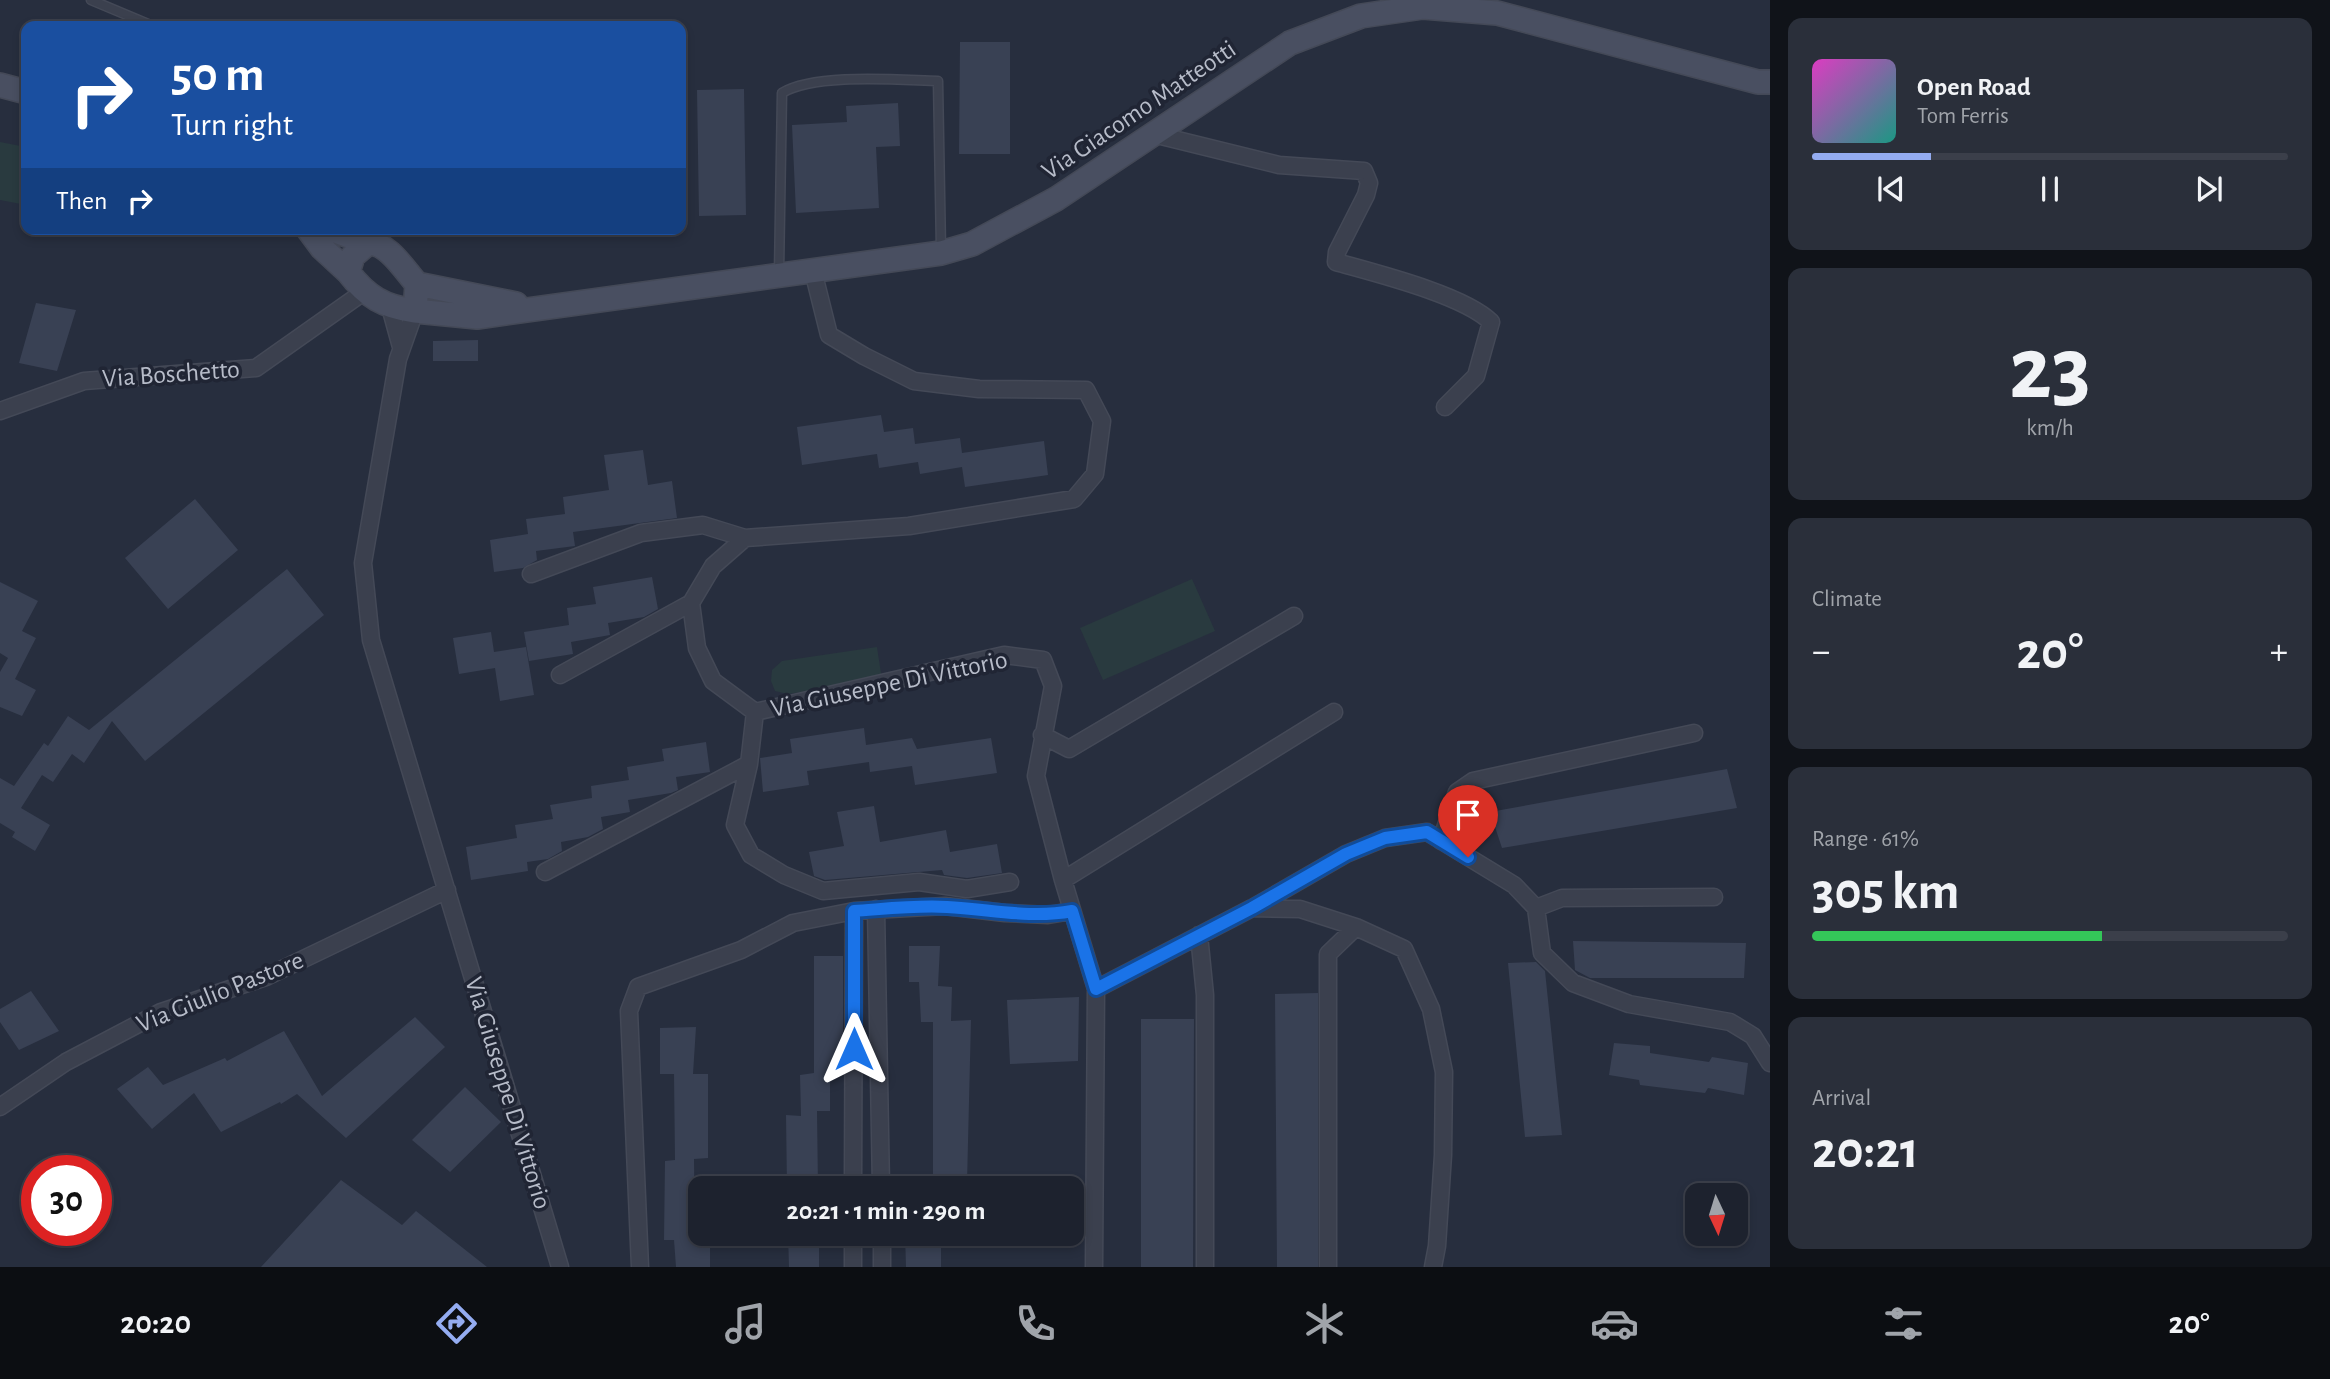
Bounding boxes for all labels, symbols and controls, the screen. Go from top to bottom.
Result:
street label: Via Giacomo Matteotti [1037,36,1241,184]
icon: right [56,49,147,140]
text: 50 m [171,51,265,100]
text: Open Road [1917,74,2031,100]
text: Tom Ferris [1917,105,2009,128]
text: Turn right [171,109,293,141]
icon: previous [1872,170,1910,208]
icon: pause [2031,170,2069,208]
icon: next [2190,170,2228,208]
icon: right [121,182,159,220]
text: Then [56,188,107,214]
text: 23 [2009,324,2091,415]
street label: Via Boschetto [101,356,241,392]
text: km/h [2026,417,2074,440]
text: Climate [1812,588,1882,611]
text: 20° [2017,626,2083,678]
text: − [1812,633,1830,671]
text: + [2270,633,2288,671]
street label: Via Giuseppe Di Vittorio [768,646,1010,722]
pin [1438,785,1498,857]
icon: arrive [1449,796,1487,834]
text: Range · 61% [1812,828,1919,851]
text: 305 km [1812,866,1960,918]
street label: Via Giulio Pastore [133,947,307,1037]
street label: Via Giuseppe Di Vittorio [460,974,556,1212]
position arrow [817,1012,891,1086]
text: Arrival [1812,1087,1871,1110]
text: 20:21 [1812,1125,1919,1177]
speed limit sign: 30 [21,1155,112,1246]
north arrow [1685,1183,1748,1246]
map controls [1685,1183,1748,1246]
text: 20:21 · 1 min · 290 m [786,1198,986,1224]
icon: directions [432,1299,481,1348]
icon: music [721,1299,770,1348]
icon: phone [1011,1299,1060,1348]
icon: climate [1300,1299,1349,1348]
icon: car [1590,1299,1639,1348]
icon: filters [1879,1299,1928,1348]
text: 20:20 [120,1307,191,1339]
text: 20° [2169,1307,2210,1339]

